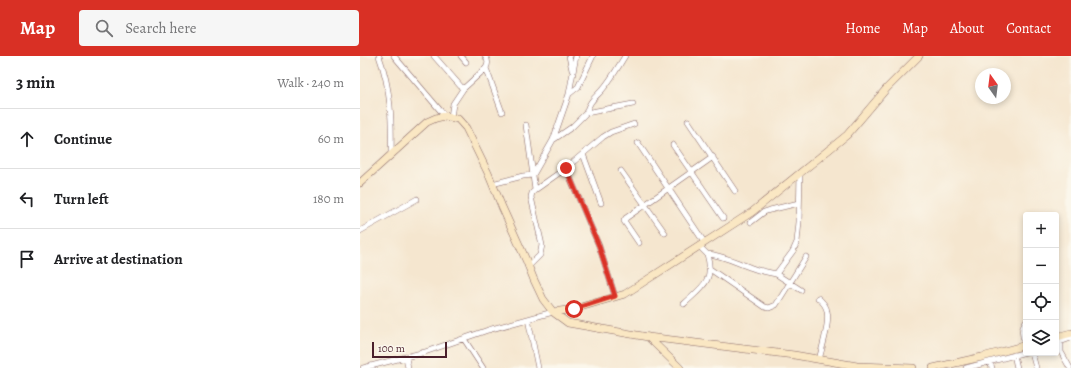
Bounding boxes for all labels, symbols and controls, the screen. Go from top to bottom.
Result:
search box [79,10,359,46]
text: Map [20,15,55,41]
icon: search [93,17,115,39]
text: Search here [125,18,197,38]
text: Home [845,19,880,38]
text: Map [902,19,928,38]
text: About [950,19,984,38]
text: Contact [1006,19,1051,38]
north arrow [975,68,1011,104]
text: 3 min [16,71,55,94]
text: Walk · 240 m [277,74,344,91]
icon: ahead [16,128,38,150]
text: Continue [54,129,112,149]
text: 60 m [318,130,344,147]
route end [557,159,575,177]
icon: left [16,188,38,210]
text: Turn left [54,189,109,209]
text: 180 m [313,190,344,207]
map controls [1023,212,1059,356]
button: + [1023,212,1059,248]
icon: arrive [16,248,38,270]
button: − [1023,248,1059,284]
text: Arrive at destination [54,249,183,269]
button: locate [1023,284,1059,320]
route start [565,300,583,318]
button: layers [1023,320,1059,356]
scale bar [372,340,447,359]
text: 100 m [378,341,405,356]

